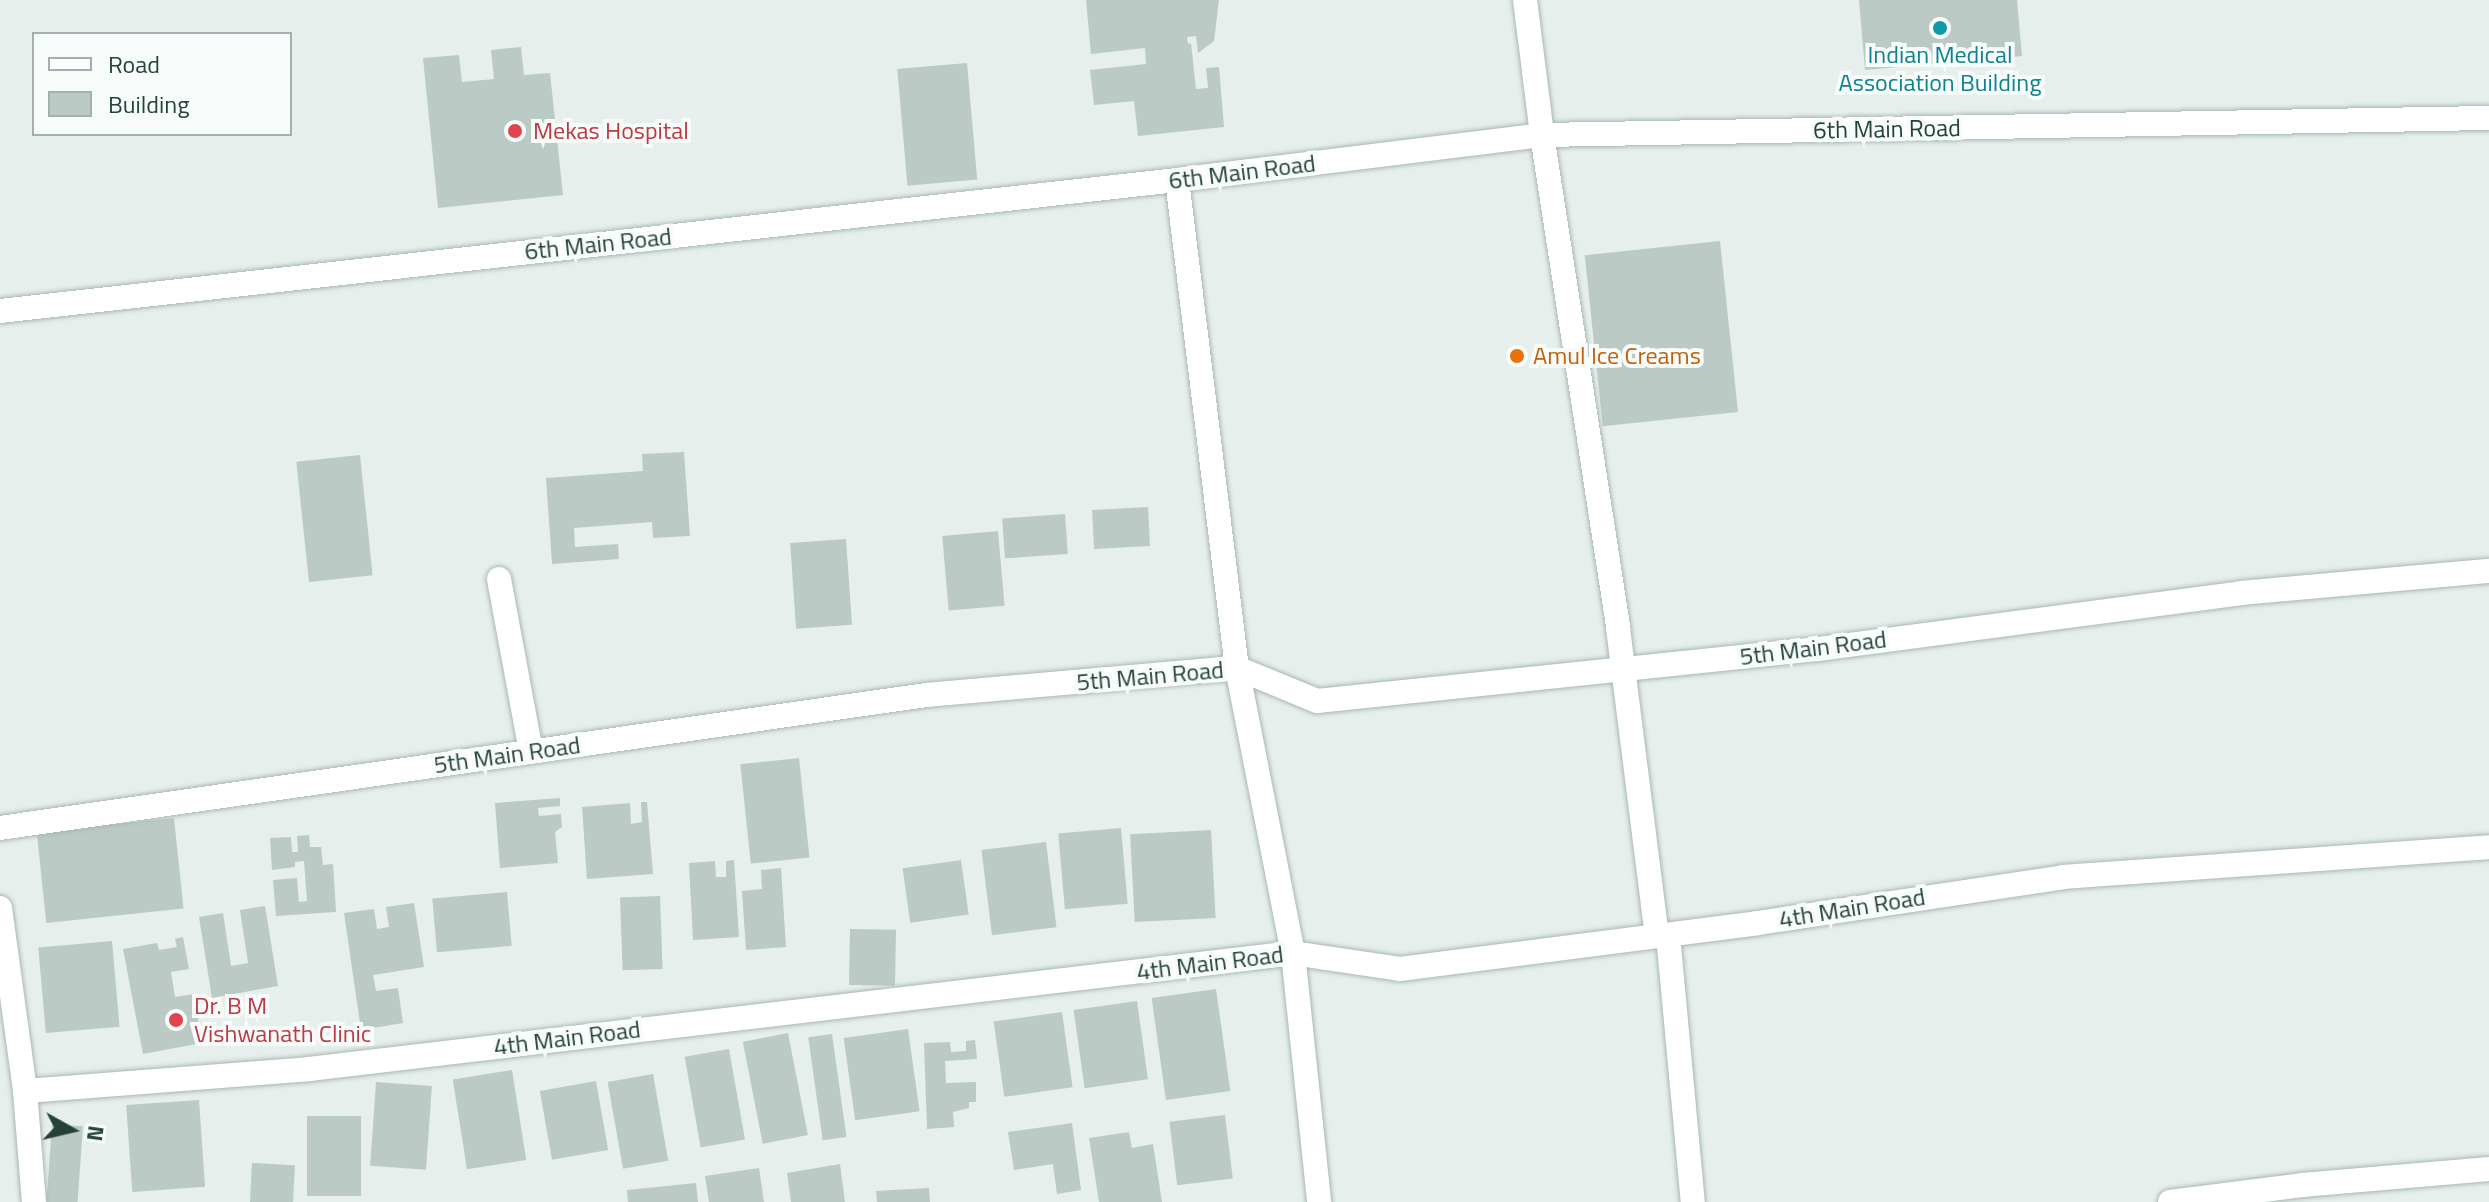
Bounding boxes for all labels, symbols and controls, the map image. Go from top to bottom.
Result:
marker: Indian Medical Association Building [1931,19,1949,37]
legend [32,32,292,136]
place label: Indian Medical Association Building [1838,41,2042,97]
text: Road [108,46,160,82]
text: Building [108,86,190,122]
street label: 6th Main Road [1813,113,1961,145]
place label: Mekas Hospital [533,117,689,145]
marker: Mekas Hospital [504,120,526,142]
street label: 6th Main Road [1167,149,1317,195]
street label: 6th Main Road [523,222,673,266]
place label: Amul Ice Creams [1533,342,1701,370]
marker: Amul Ice Creams [1508,347,1526,365]
street label: 5th Main Road [1738,625,1888,671]
street label: 5th Main Road [1075,655,1225,697]
street label: 5th Main Road [432,730,582,780]
street label: 4th Main Road [1777,882,1927,934]
street label: 4th Main Road [1135,940,1285,986]
place label: Dr. B M Vishwanath Clinic [194,992,371,1048]
marker: Dr. B M Vishwanath Clinic [165,1009,187,1031]
street label: 4th Main Road [492,1015,642,1061]
north arrow [32,1090,112,1170]
text: N [78,1123,114,1143]

